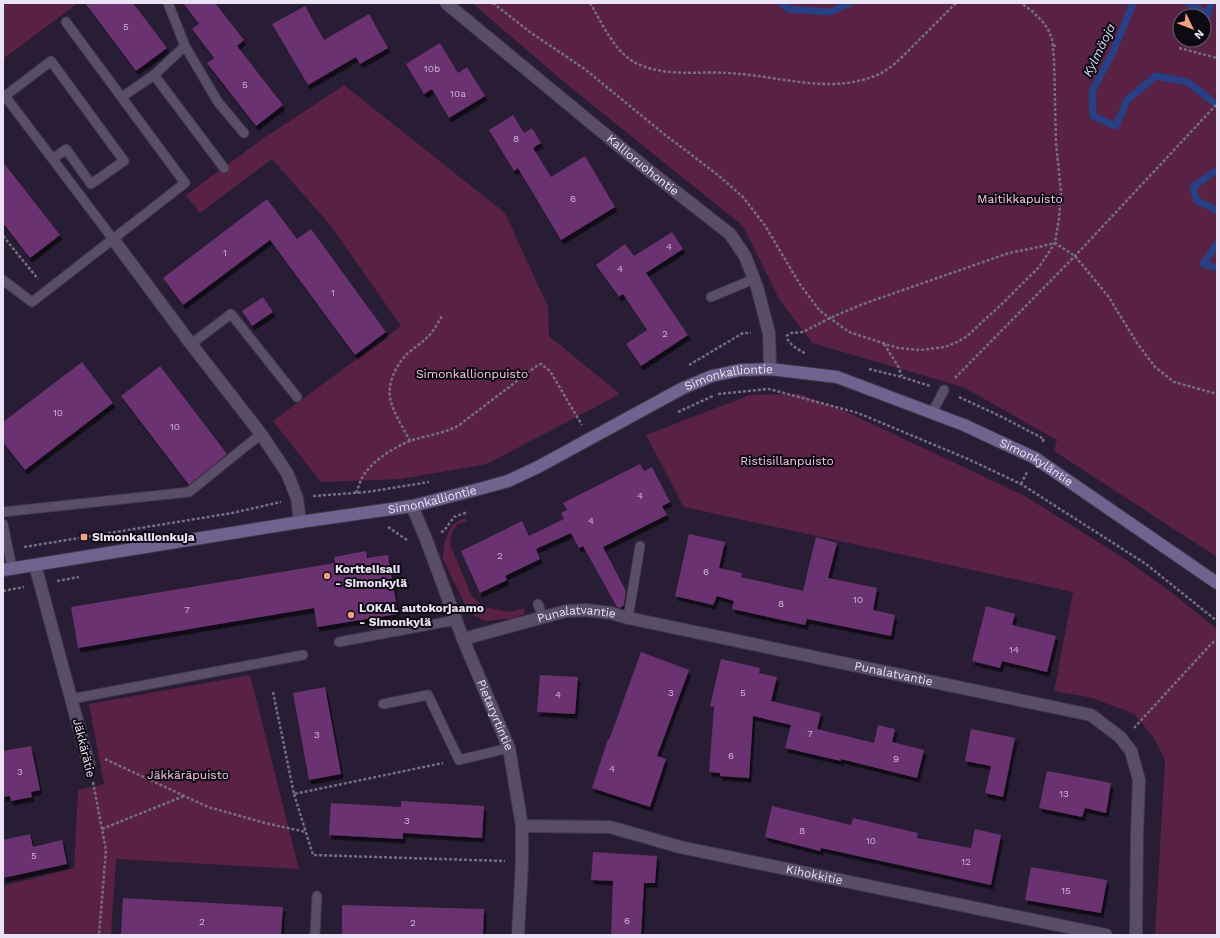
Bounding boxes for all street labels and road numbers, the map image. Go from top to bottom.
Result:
street label: Kallioruohontie [604,132,682,198]
street label: Simonkalliontie [682,362,773,394]
street label: Simonkyläntie [997,435,1076,489]
street label: Simonkalliontie [387,483,478,516]
street label: Punalatvantie [536,603,618,626]
street label: Punalatvantie [853,659,934,689]
street label: Pietaryrtintie [474,678,516,753]
street label: Jäkkärätie [70,717,98,779]
street label: Kihokkitie [785,862,844,887]

